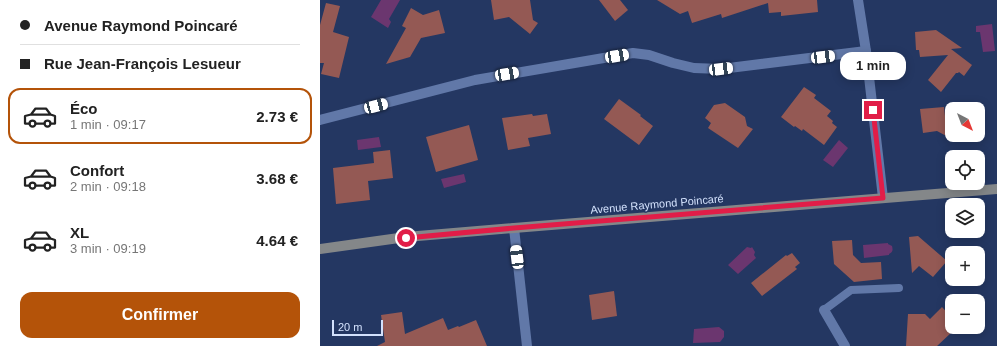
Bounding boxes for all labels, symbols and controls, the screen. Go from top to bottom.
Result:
text: Avenue Raymond Poincaré [44,17,238,34]
car [604,48,630,64]
car [810,50,836,64]
callout: 1 min [840,52,906,80]
text: Rue Jean-François Lesueur [44,55,241,72]
text: 1 min [856,58,890,73]
car [708,62,734,76]
car [494,66,520,82]
car [363,97,389,115]
icon: car [22,98,58,134]
text: Éco [70,100,98,117]
route end [864,101,882,119]
north arrow [945,102,985,142]
map controls [945,102,985,334]
text: 2.73 € [256,108,298,125]
text: 1 min · 09:17 [70,117,146,132]
button: locate [945,150,985,190]
icon: car [22,160,58,196]
text: Confort [70,162,124,179]
text: 3.68 € [256,170,298,187]
text: 2 min · 09:18 [70,179,146,194]
street label: Avenue Raymond Poincaré [590,192,724,216]
button: layers [945,198,985,238]
icon: car [22,222,58,258]
text: XL [70,224,89,241]
route start [397,229,415,247]
text: 4.64 € [256,232,298,249]
text: 3 min · 09:19 [70,241,146,256]
car [510,244,524,270]
button: + [945,246,985,286]
button: Confirmer [20,292,300,338]
button: − [945,294,985,334]
scale bar [332,318,383,337]
text: 20 m [338,321,362,333]

